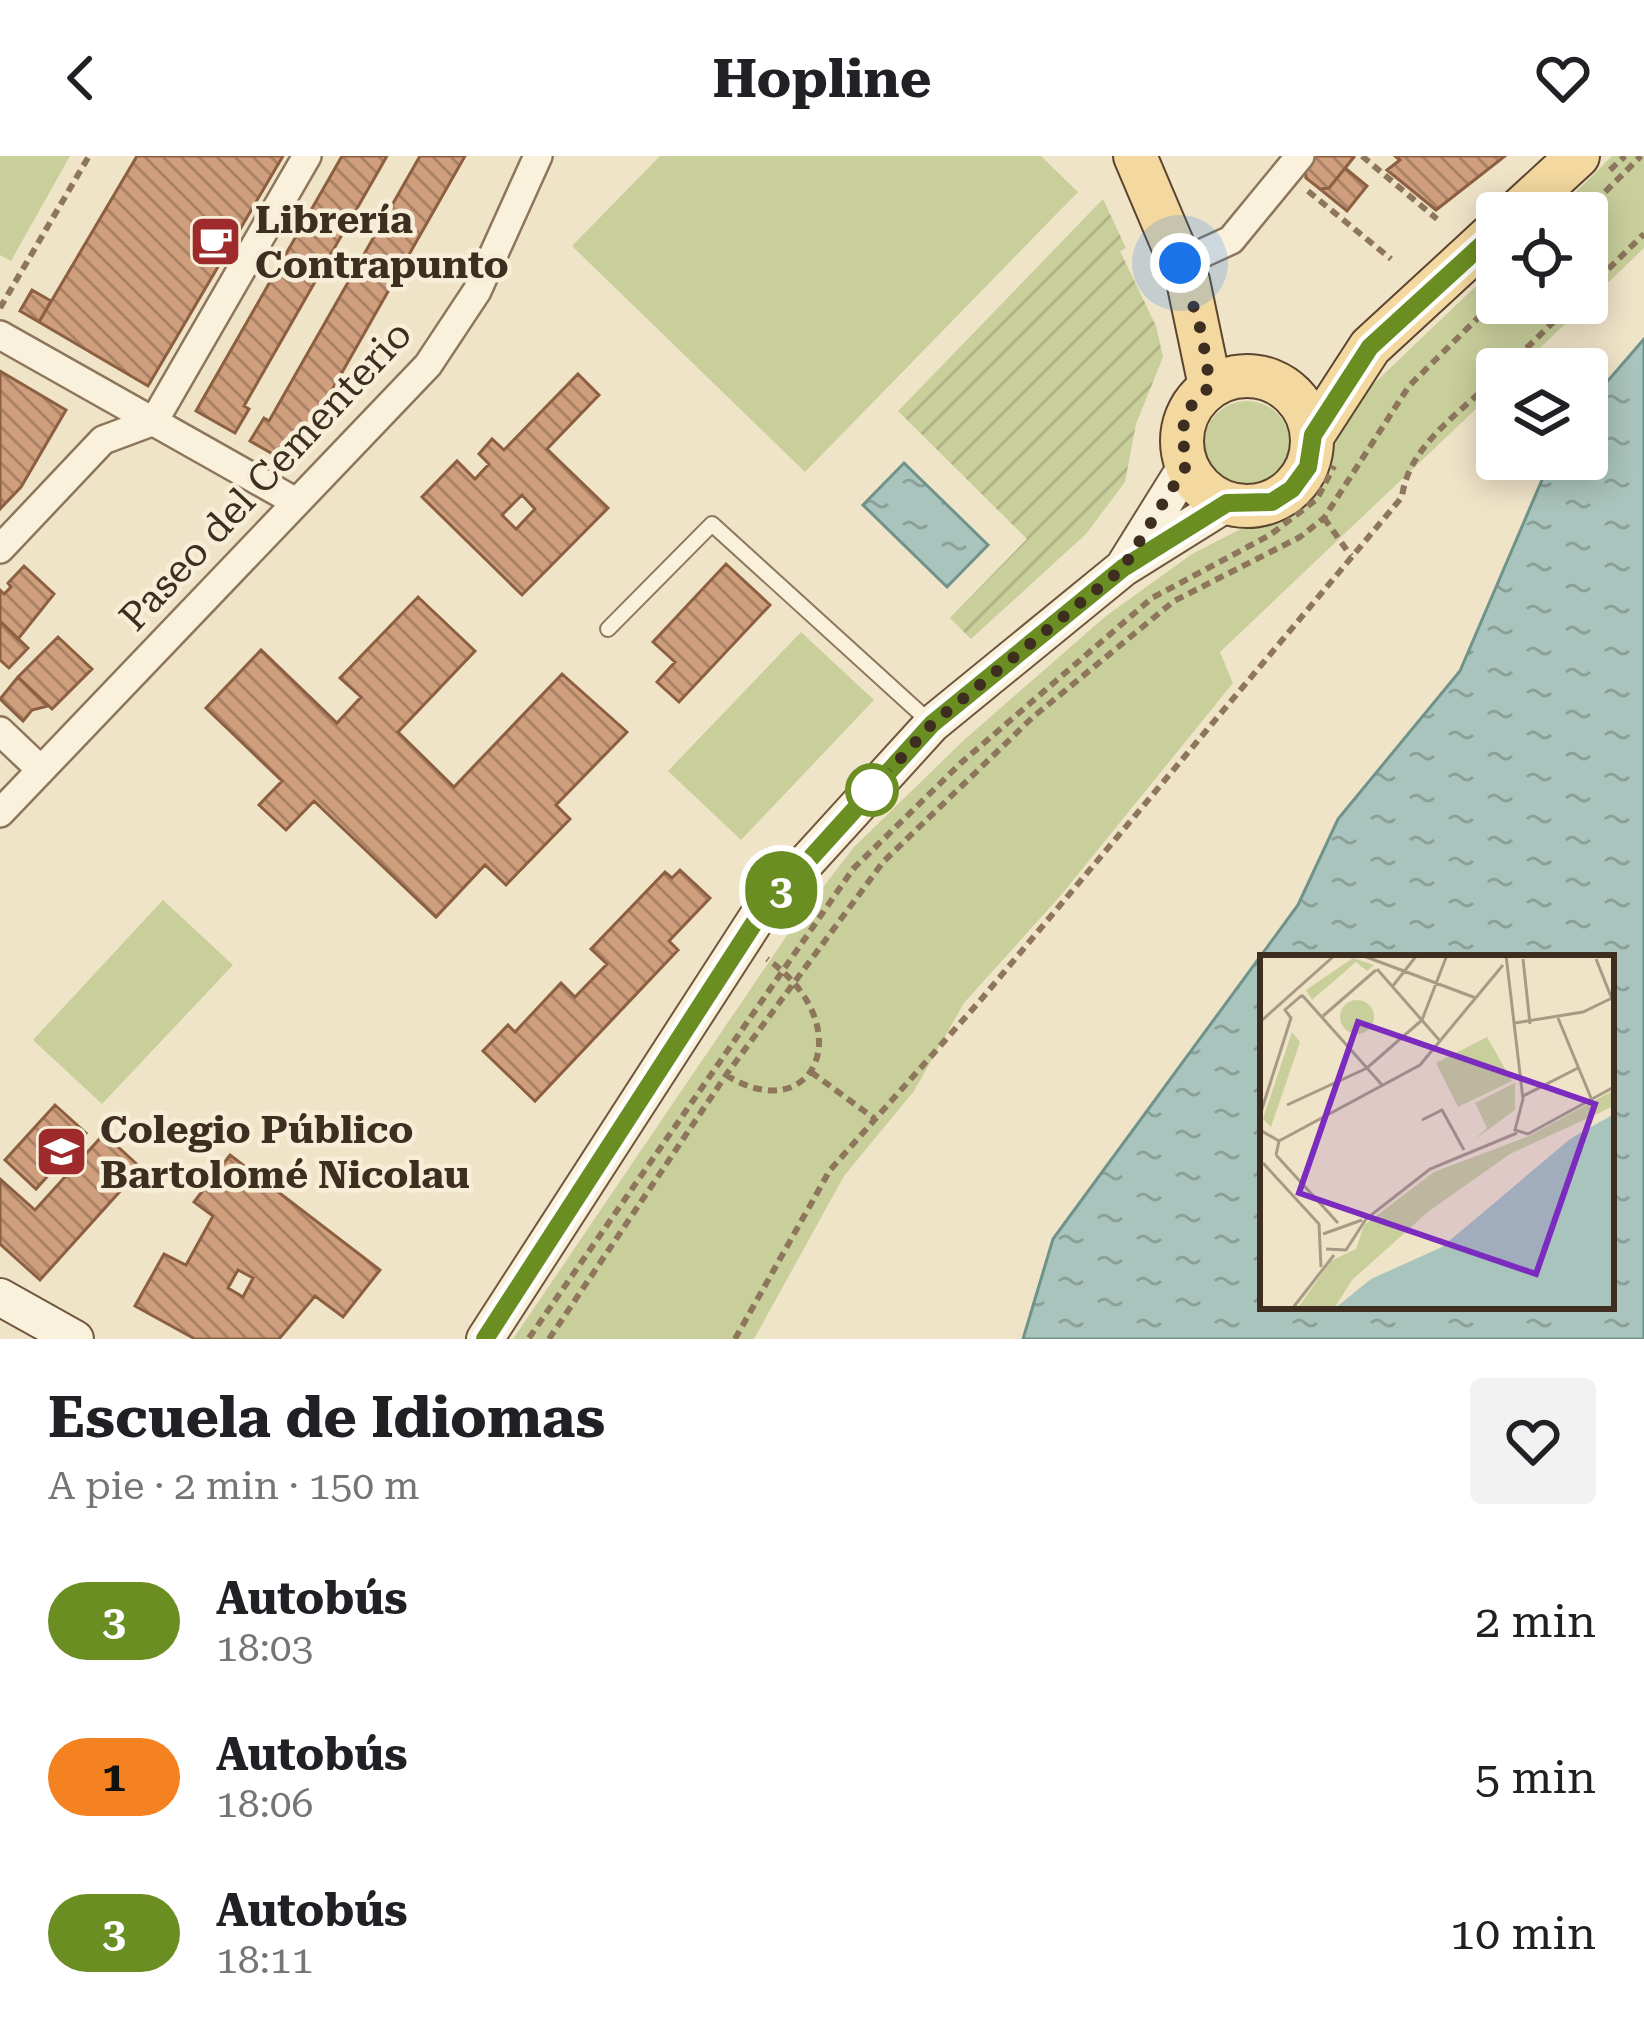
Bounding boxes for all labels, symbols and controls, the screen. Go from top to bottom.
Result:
icon: back [48,45,114,111]
icon: heart [1530,45,1596,111]
text: Hopline [713,47,931,110]
map controls [1476,192,1608,480]
button: locate [1476,192,1608,324]
place label: Librería Contrapunto [255,197,509,288]
cafe icon: Librería Contrapunto [188,213,244,269]
your location [1150,233,1210,293]
street label: Paseo del Cementerio [110,311,421,640]
button: layers [1476,348,1608,480]
unlabelled marker [847,765,897,815]
line badge: 3 [742,851,820,929]
text: 3 [769,865,793,914]
inset map [1260,955,1614,1309]
place label: Colegio Público Bartolomé Nicolau [100,1107,470,1198]
school or university icon: Colegio Público Bartolomé Nicolau [33,1123,89,1179]
button: heart [1470,1378,1596,1504]
text: Escuela de Idiomas [48,1384,605,1451]
text: A pie · 2 min · 150 m [48,1463,420,1509]
text: Autobús [216,1572,407,1625]
text: 2 min [1475,1595,1596,1648]
text: 3 [102,1596,126,1645]
text: 18:03 [216,1625,313,1671]
text: Autobús [216,1728,407,1781]
text: 5 min [1475,1751,1596,1804]
text: 1 [102,1752,126,1801]
text: 18:06 [216,1781,313,1827]
text: Autobús [216,1884,407,1937]
text: 10 min [1450,1907,1596,1960]
text: 3 [102,1908,126,1957]
text: 18:11 [216,1937,313,1983]

